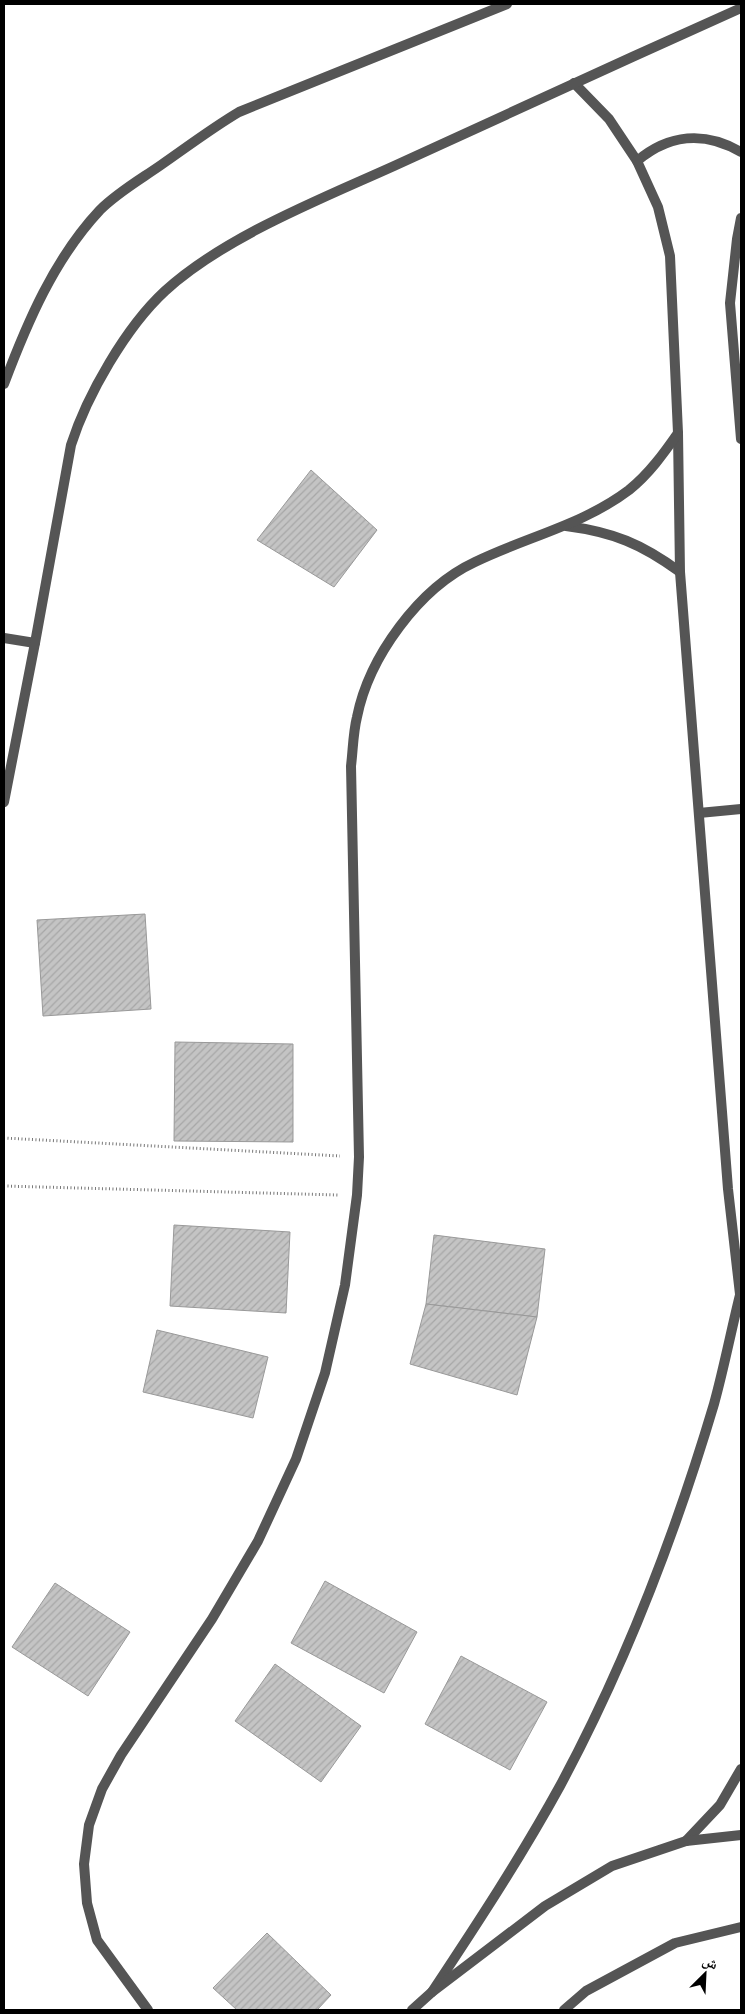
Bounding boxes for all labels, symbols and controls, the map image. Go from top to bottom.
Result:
north arrow [680,1949,730,1999]
text: ش [699,1949,722,1974]

